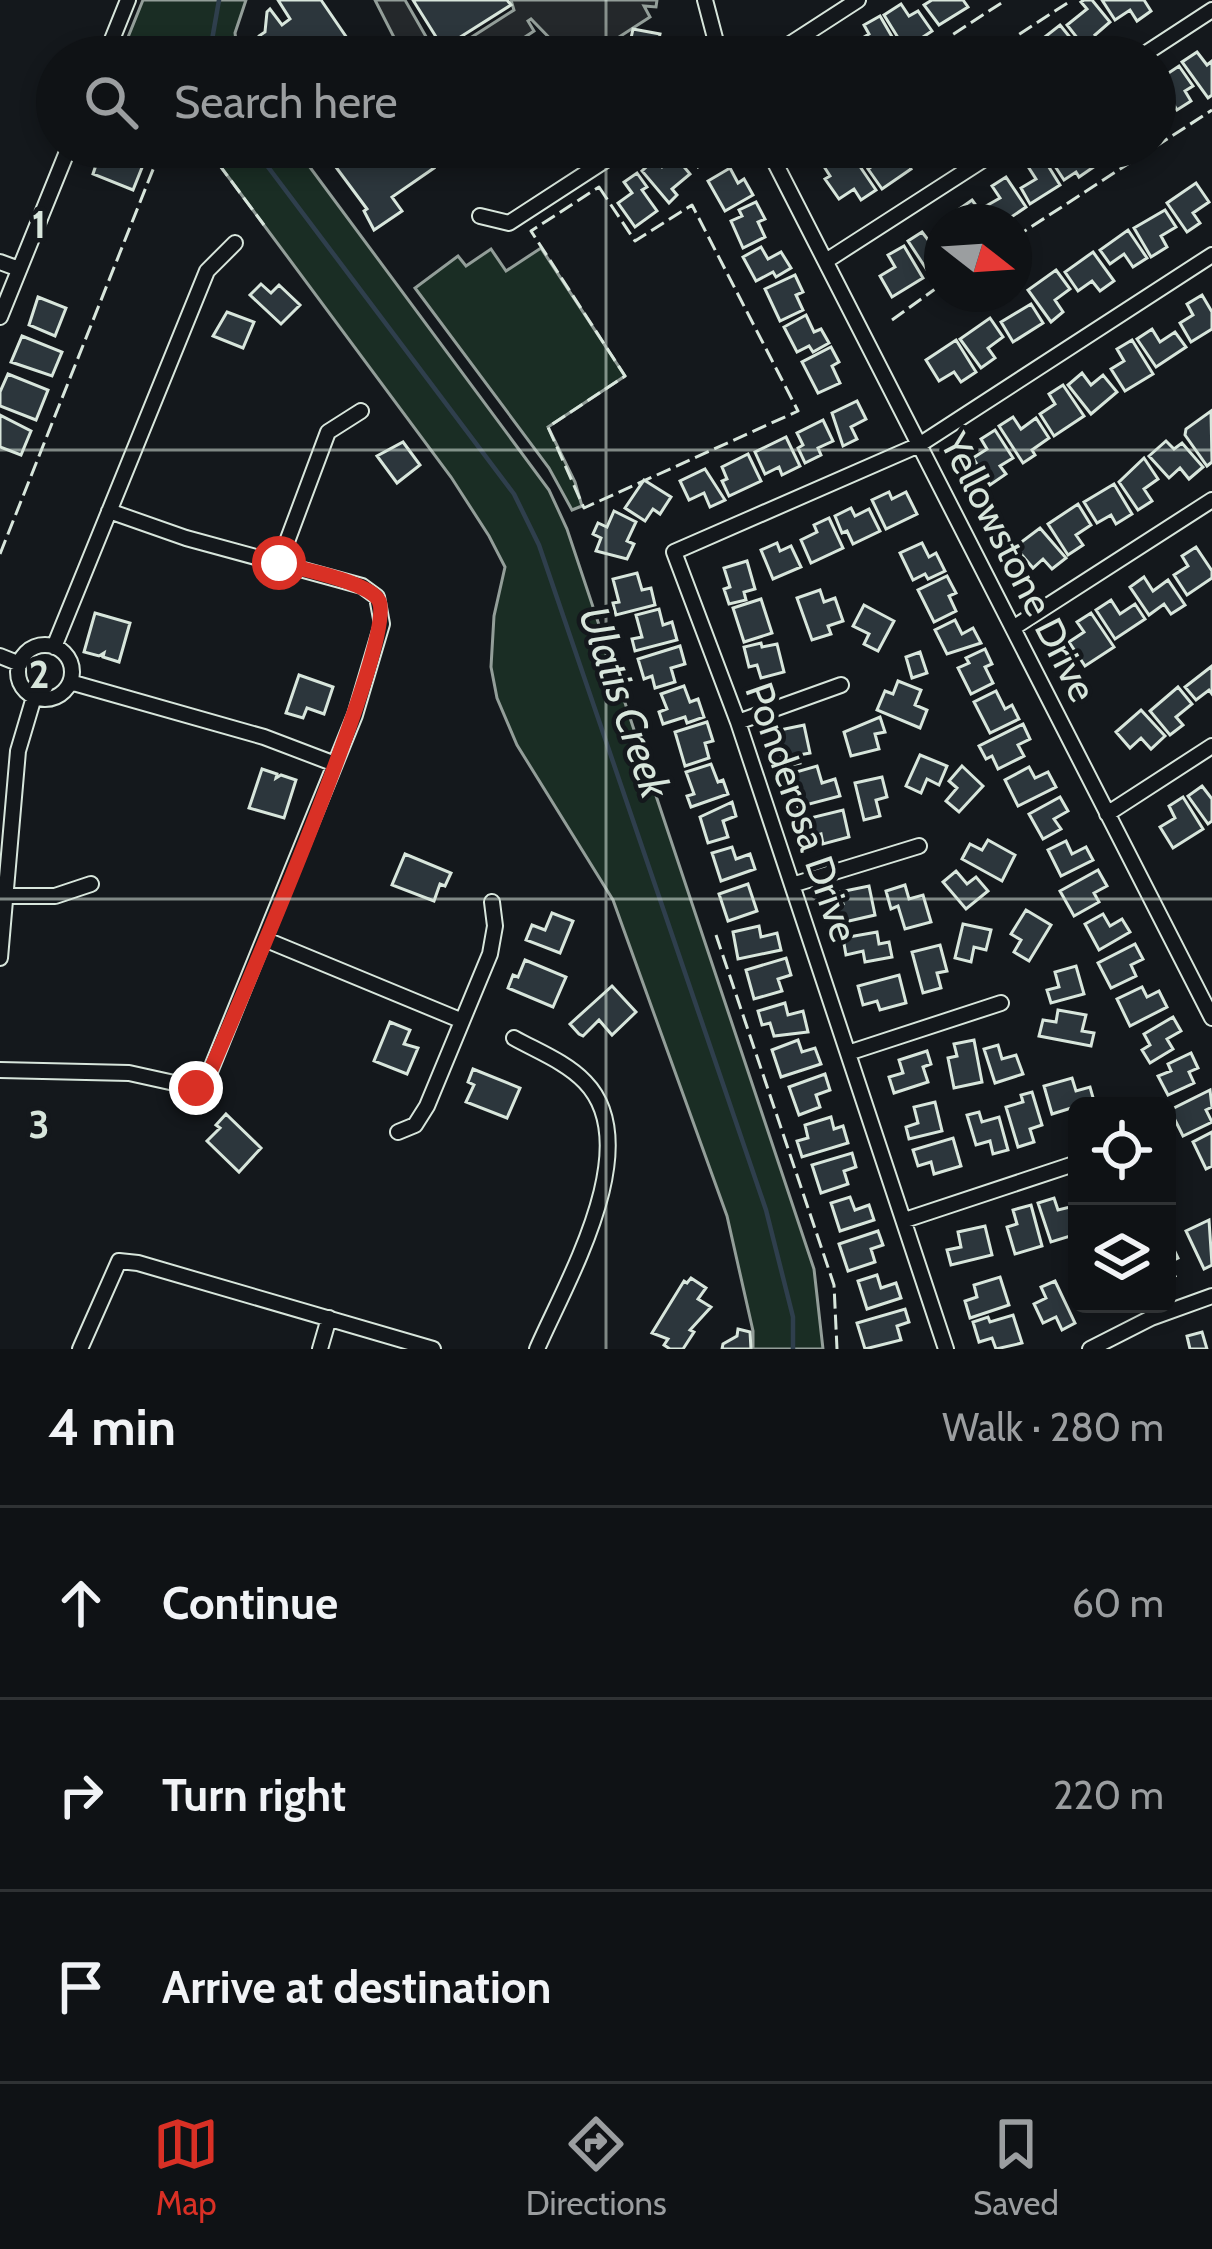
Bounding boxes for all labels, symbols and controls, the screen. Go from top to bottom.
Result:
search box [36,36,1176,168]
icon: search [78,69,144,135]
text: Search here [174,75,398,129]
text: 1 [32,200,46,248]
north arrow [924,204,1032,312]
street label: Yellowstone Drive [930,424,1107,709]
route start [252,536,306,590]
water label: Ulatis Creek [568,599,682,806]
text: 2 [29,650,49,698]
street label: Ponderosa Drive [735,676,869,948]
route end [169,1061,223,1115]
map controls [1068,1097,1176,1313]
button: locate [1068,1097,1176,1205]
text: 3 [28,1100,50,1148]
button: layers [1068,1205,1176,1313]
text: 4 min [48,1396,176,1458]
text: Walk · 280 m [942,1403,1164,1451]
icon: ahead [48,1570,114,1636]
text: Continue [162,1576,338,1630]
text: 60 m [1072,1579,1164,1627]
icon: right [48,1762,114,1828]
text: Turn right [162,1768,346,1822]
text: 220 m [1053,1771,1164,1819]
icon: arrive [48,1954,114,2020]
text: Arrive at destination [162,1960,551,2014]
tab: Map [153,2111,219,2223]
tab: Directions [526,2111,667,2223]
tab: Saved [973,2111,1059,2223]

